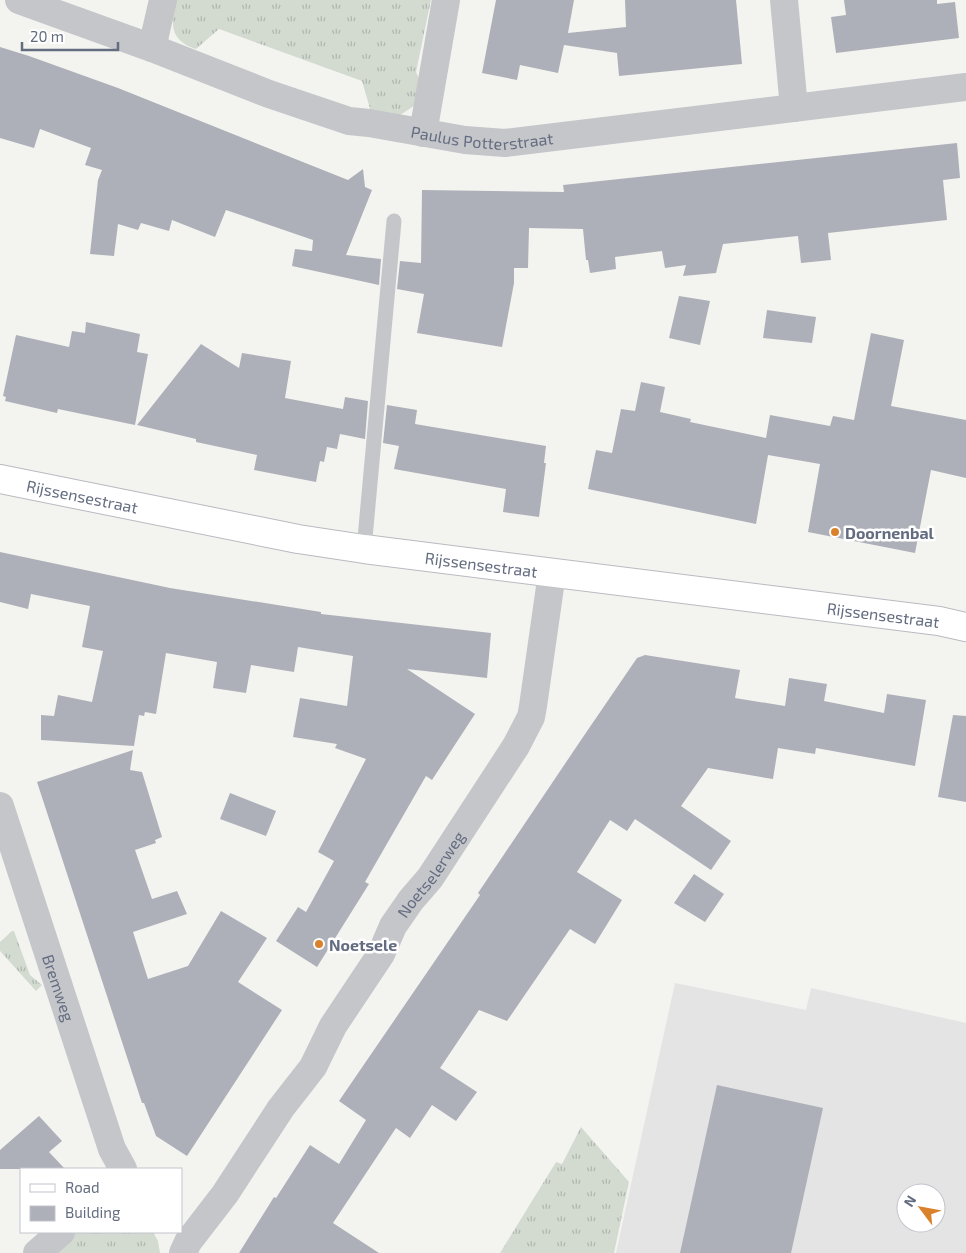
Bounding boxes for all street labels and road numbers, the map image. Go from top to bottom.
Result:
street label: Paulus Potterstraat [410,121,554,153]
street label: Rijssensestraat [25,475,140,516]
street label: Rijssensestraat [424,547,539,580]
street label: Rijssensestraat [826,598,941,630]
street label: Noetselerweg [393,827,468,921]
street label: Bremweg [39,952,79,1024]

